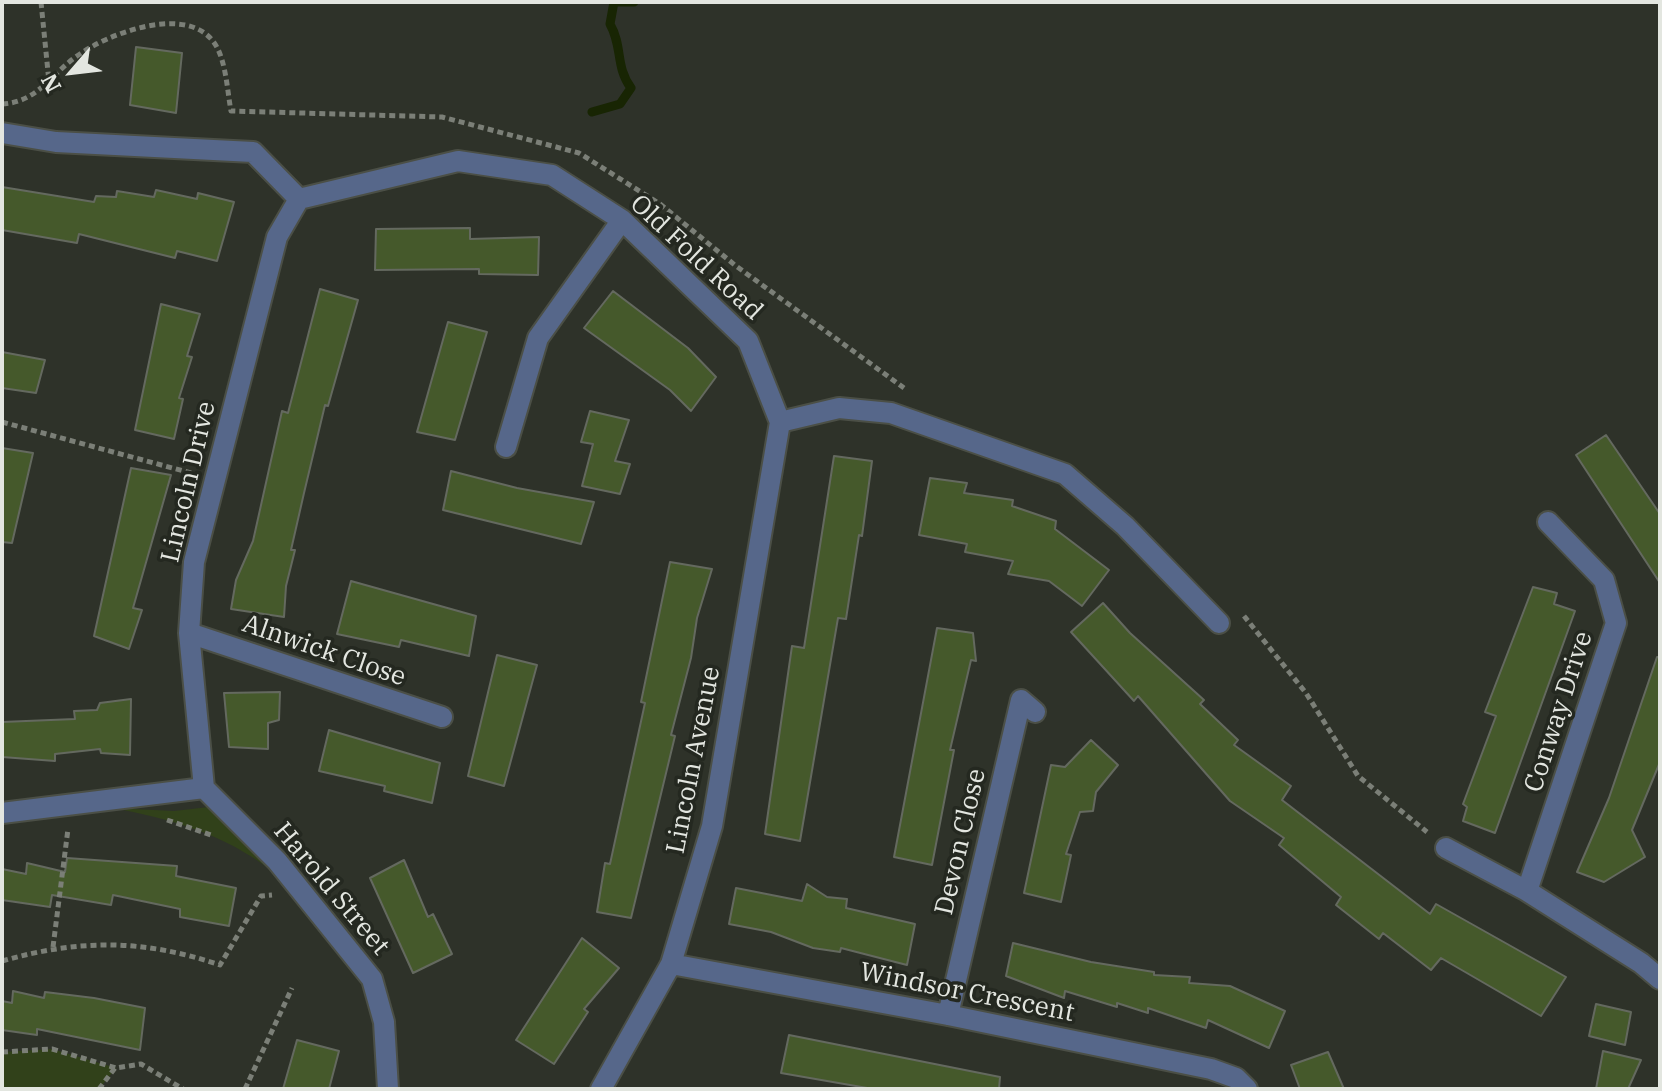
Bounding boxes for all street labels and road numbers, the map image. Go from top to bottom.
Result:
street label: Old Fold Road [623,189,769,327]
street label: Lincoln Drive [155,399,223,565]
street label: Alnwick Close [238,608,410,694]
street label: Conway Drive [1518,628,1600,796]
street label: Lincoln Avenue [661,664,727,856]
street label: Devon Close [929,766,993,918]
street label: Harold Street [266,816,396,962]
street label: Windsor Crescent [857,957,1077,1029]

